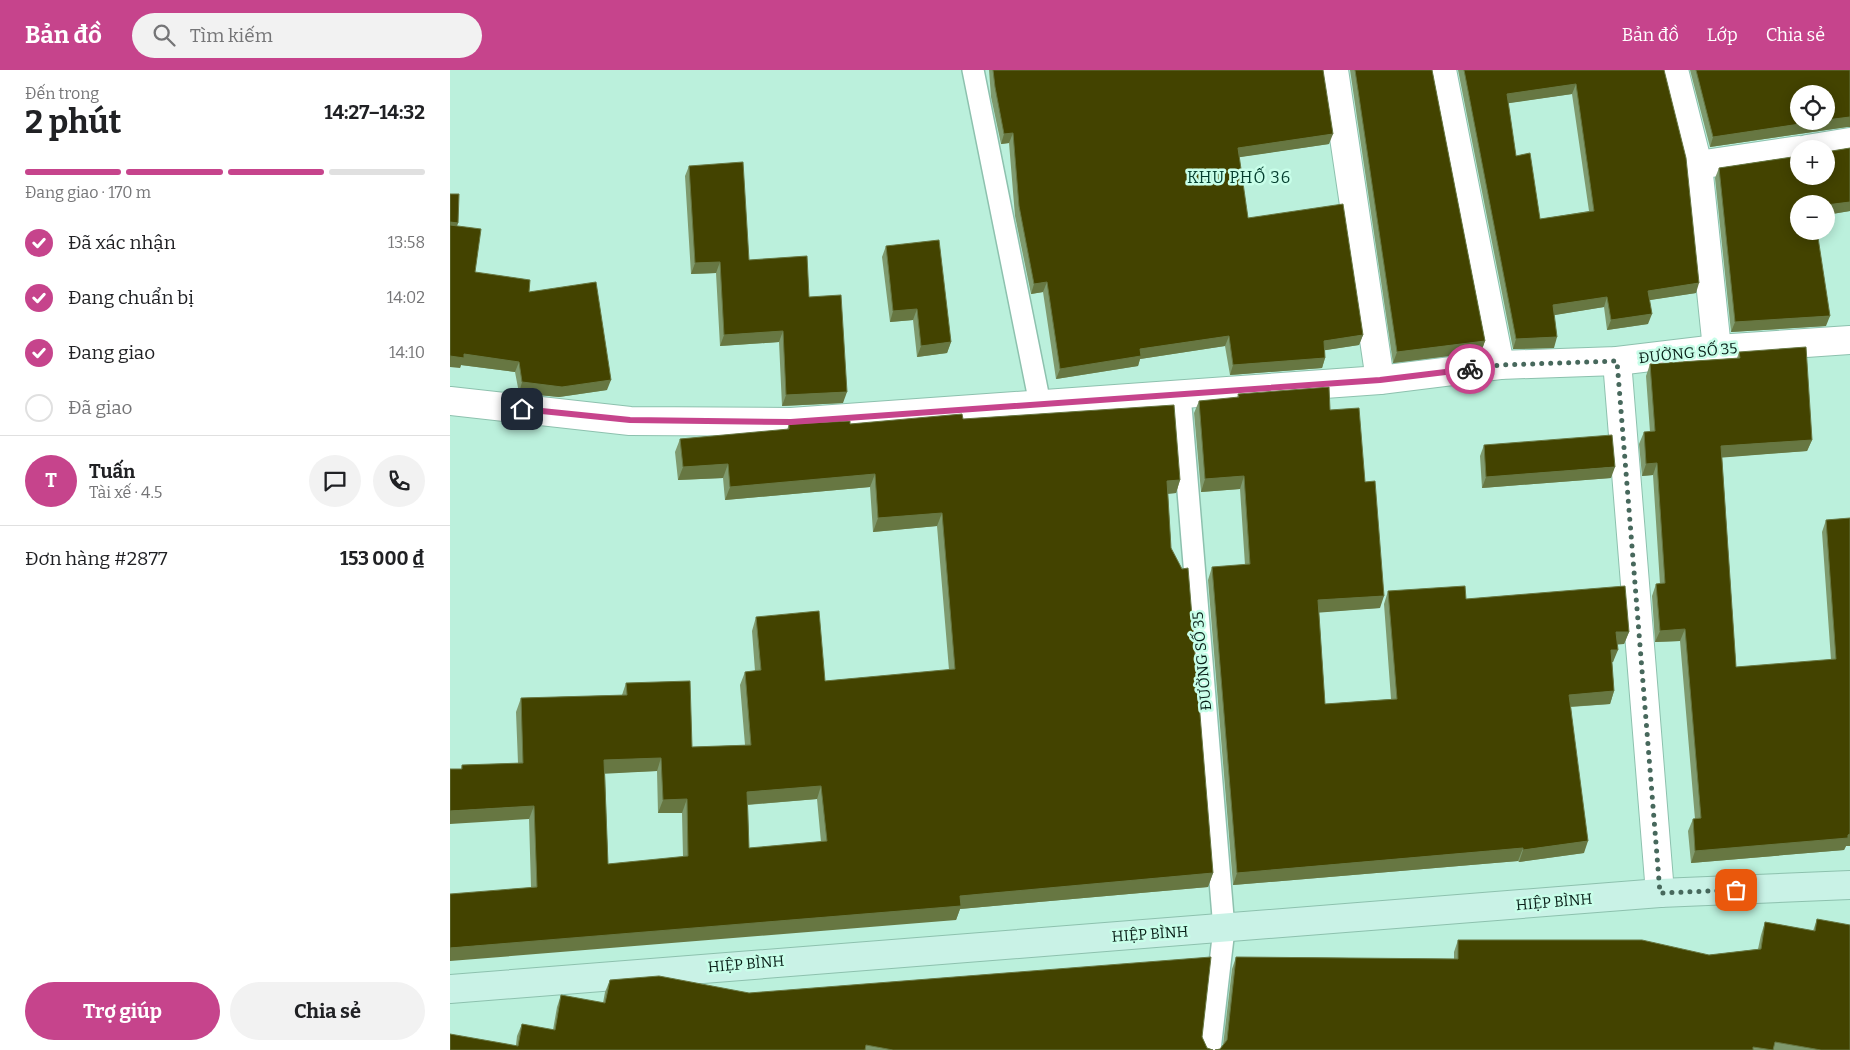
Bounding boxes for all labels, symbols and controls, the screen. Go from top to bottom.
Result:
search box [132,13,482,58]
text: Bản đồ [25,21,102,49]
icon: search [150,21,178,49]
text: Tìm kiếm [190,24,273,47]
text: Bản đồ [1622,24,1679,46]
text: Lớp [1707,24,1738,46]
text: Chia sẻ [1766,24,1825,46]
text: Đến trong [25,84,99,103]
map controls [1790,85,1835,240]
button: locate [1790,85,1835,130]
text: 14:27–14:32 [324,101,425,124]
text: 2 phút [25,103,121,141]
button: + [1790,140,1835,185]
district label: KHU PHỐ 36 [1187,166,1291,187]
text: Đang giao · 170 m [25,183,151,202]
button: − [1790,195,1835,240]
icon: check [25,229,53,257]
text: Đã xác nhận [68,231,176,254]
text: 13:58 [388,233,425,252]
icon: check [25,284,53,312]
text: Đang chuẩn bị [68,286,194,309]
text: 14:02 [387,288,425,307]
street label: ĐƯỜNG SỐ 35 [1638,337,1738,367]
icon: check [25,339,53,367]
text: Đang giao [68,341,155,364]
text: 14:10 [389,343,425,362]
courier [1445,344,1495,394]
icon: bike [1456,355,1484,383]
pin [501,388,543,430]
icon: home [508,395,536,423]
text: Đã giao [68,396,133,419]
button: chat [309,455,361,507]
button: phone [373,455,425,507]
text: Tuấn [89,460,135,483]
text: T [45,469,57,492]
text: Tài xế · 4.5 [89,483,162,502]
text: Đơn hàng #2877 [25,547,168,570]
text: 153 000 ₫ [340,547,425,570]
street label: ĐƯỜNG SỐ 35 [1187,611,1215,711]
pin [1715,869,1757,911]
icon: bag [1722,876,1750,904]
street label: HIỆP BÌNH [1515,890,1593,914]
street label: HIỆP BÌNH [1111,922,1189,946]
street label: HIỆP BÌNH [707,952,785,976]
button: Trợ giúp [25,982,220,1040]
button: Chia sẻ [230,982,425,1040]

